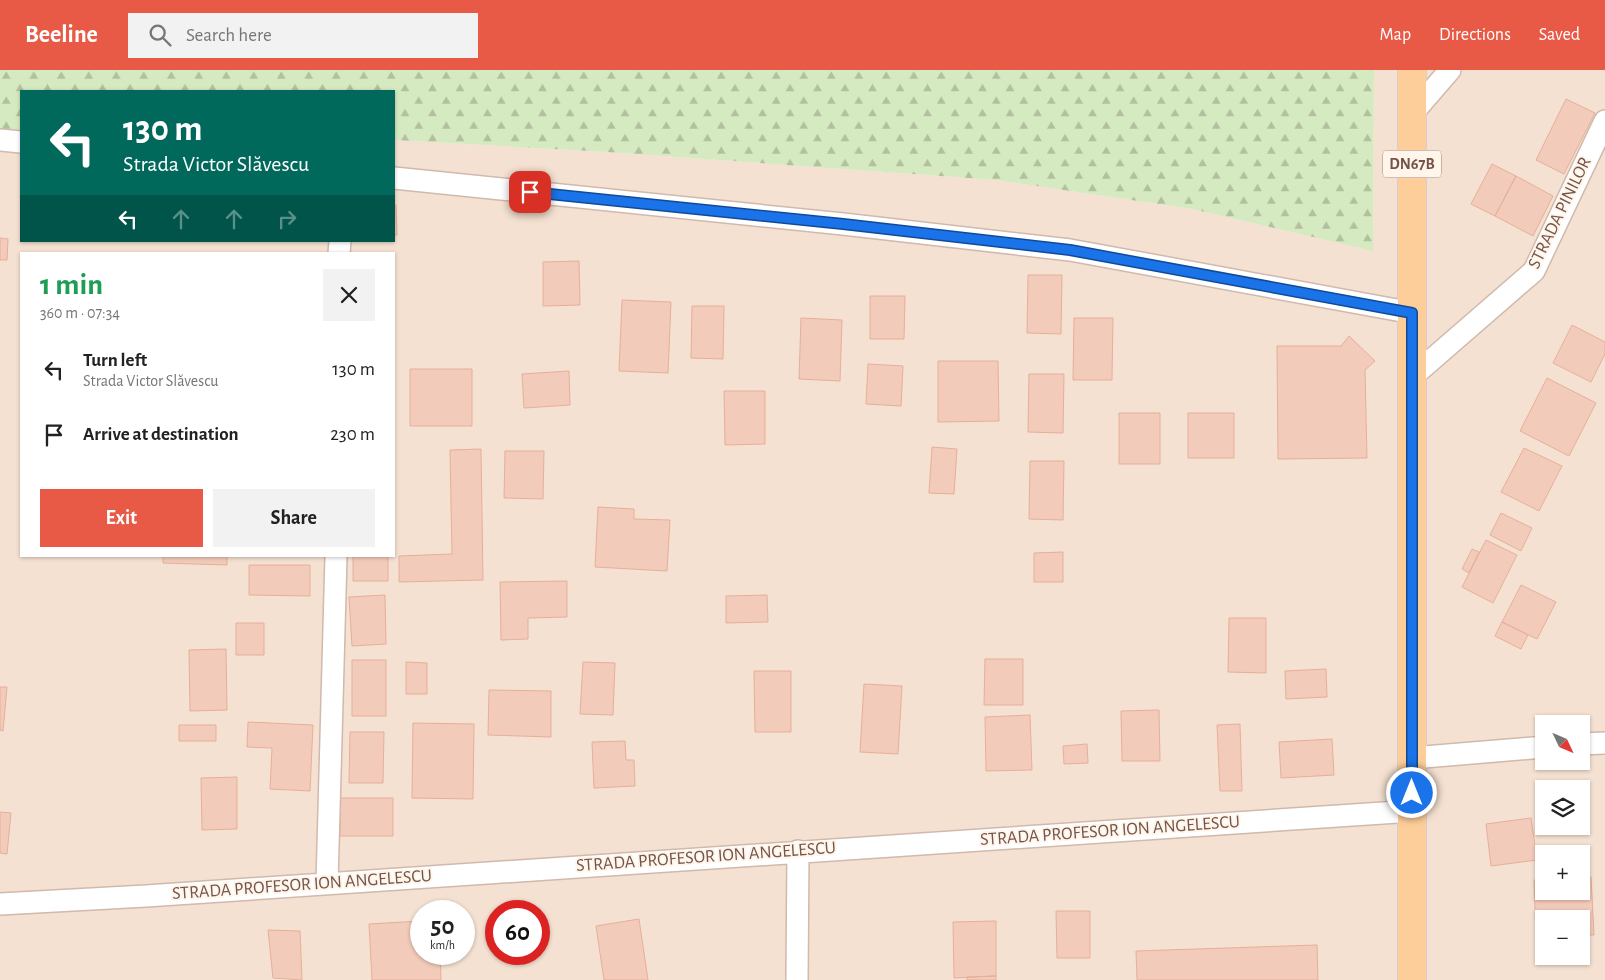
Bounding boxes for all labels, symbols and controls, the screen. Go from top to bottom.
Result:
search box [128,13,478,58]
icon: search [146,21,174,49]
text: Beeline [25,23,98,47]
text: Search here [186,26,272,45]
text: Map [1380,26,1411,44]
text: Directions [1439,26,1511,44]
text: Saved [1539,26,1580,44]
icon: left [40,110,105,175]
text: 130 m [123,112,202,147]
road number: DN67B [1383,150,1441,178]
text: Strada Victor Slăvescu [123,153,309,175]
street label: STRADA PINILOR [1525,154,1595,272]
pin [509,171,551,213]
icon: arrive [516,178,544,206]
icon: left [114,205,142,233]
icon: ahead [167,205,195,233]
icon: ahead [220,205,248,233]
icon: right [273,205,301,233]
button: close [323,269,375,321]
text: 1 min [40,270,103,300]
text: 360 m · 07:34 [40,305,120,321]
text: Turn left [83,351,147,370]
icon: left [40,356,68,384]
text: 130 m [332,360,375,379]
text: Strada Victor Slăvescu [83,373,219,389]
icon: arrive [40,421,68,449]
text: Arrive at destination [83,425,239,444]
text: 230 m [330,425,375,444]
button: Exit [40,489,203,547]
button: Share [213,489,375,547]
north arrow [1535,715,1590,770]
map controls [1535,715,1590,965]
position arrow [1385,766,1437,818]
button: layers [1535,780,1590,835]
street label: STRADA PROFESOR ION ANGELESCU [979,813,1241,849]
street label: STRADA PROFESOR ION ANGELESCU [575,839,837,875]
button: + [1535,845,1590,900]
street label: STRADA PROFESOR ION ANGELESCU [171,867,433,903]
speed limit sign: 60 [485,900,550,965]
button: − [1535,910,1590,965]
text: 50 [431,914,454,939]
text: km/h [430,939,455,951]

